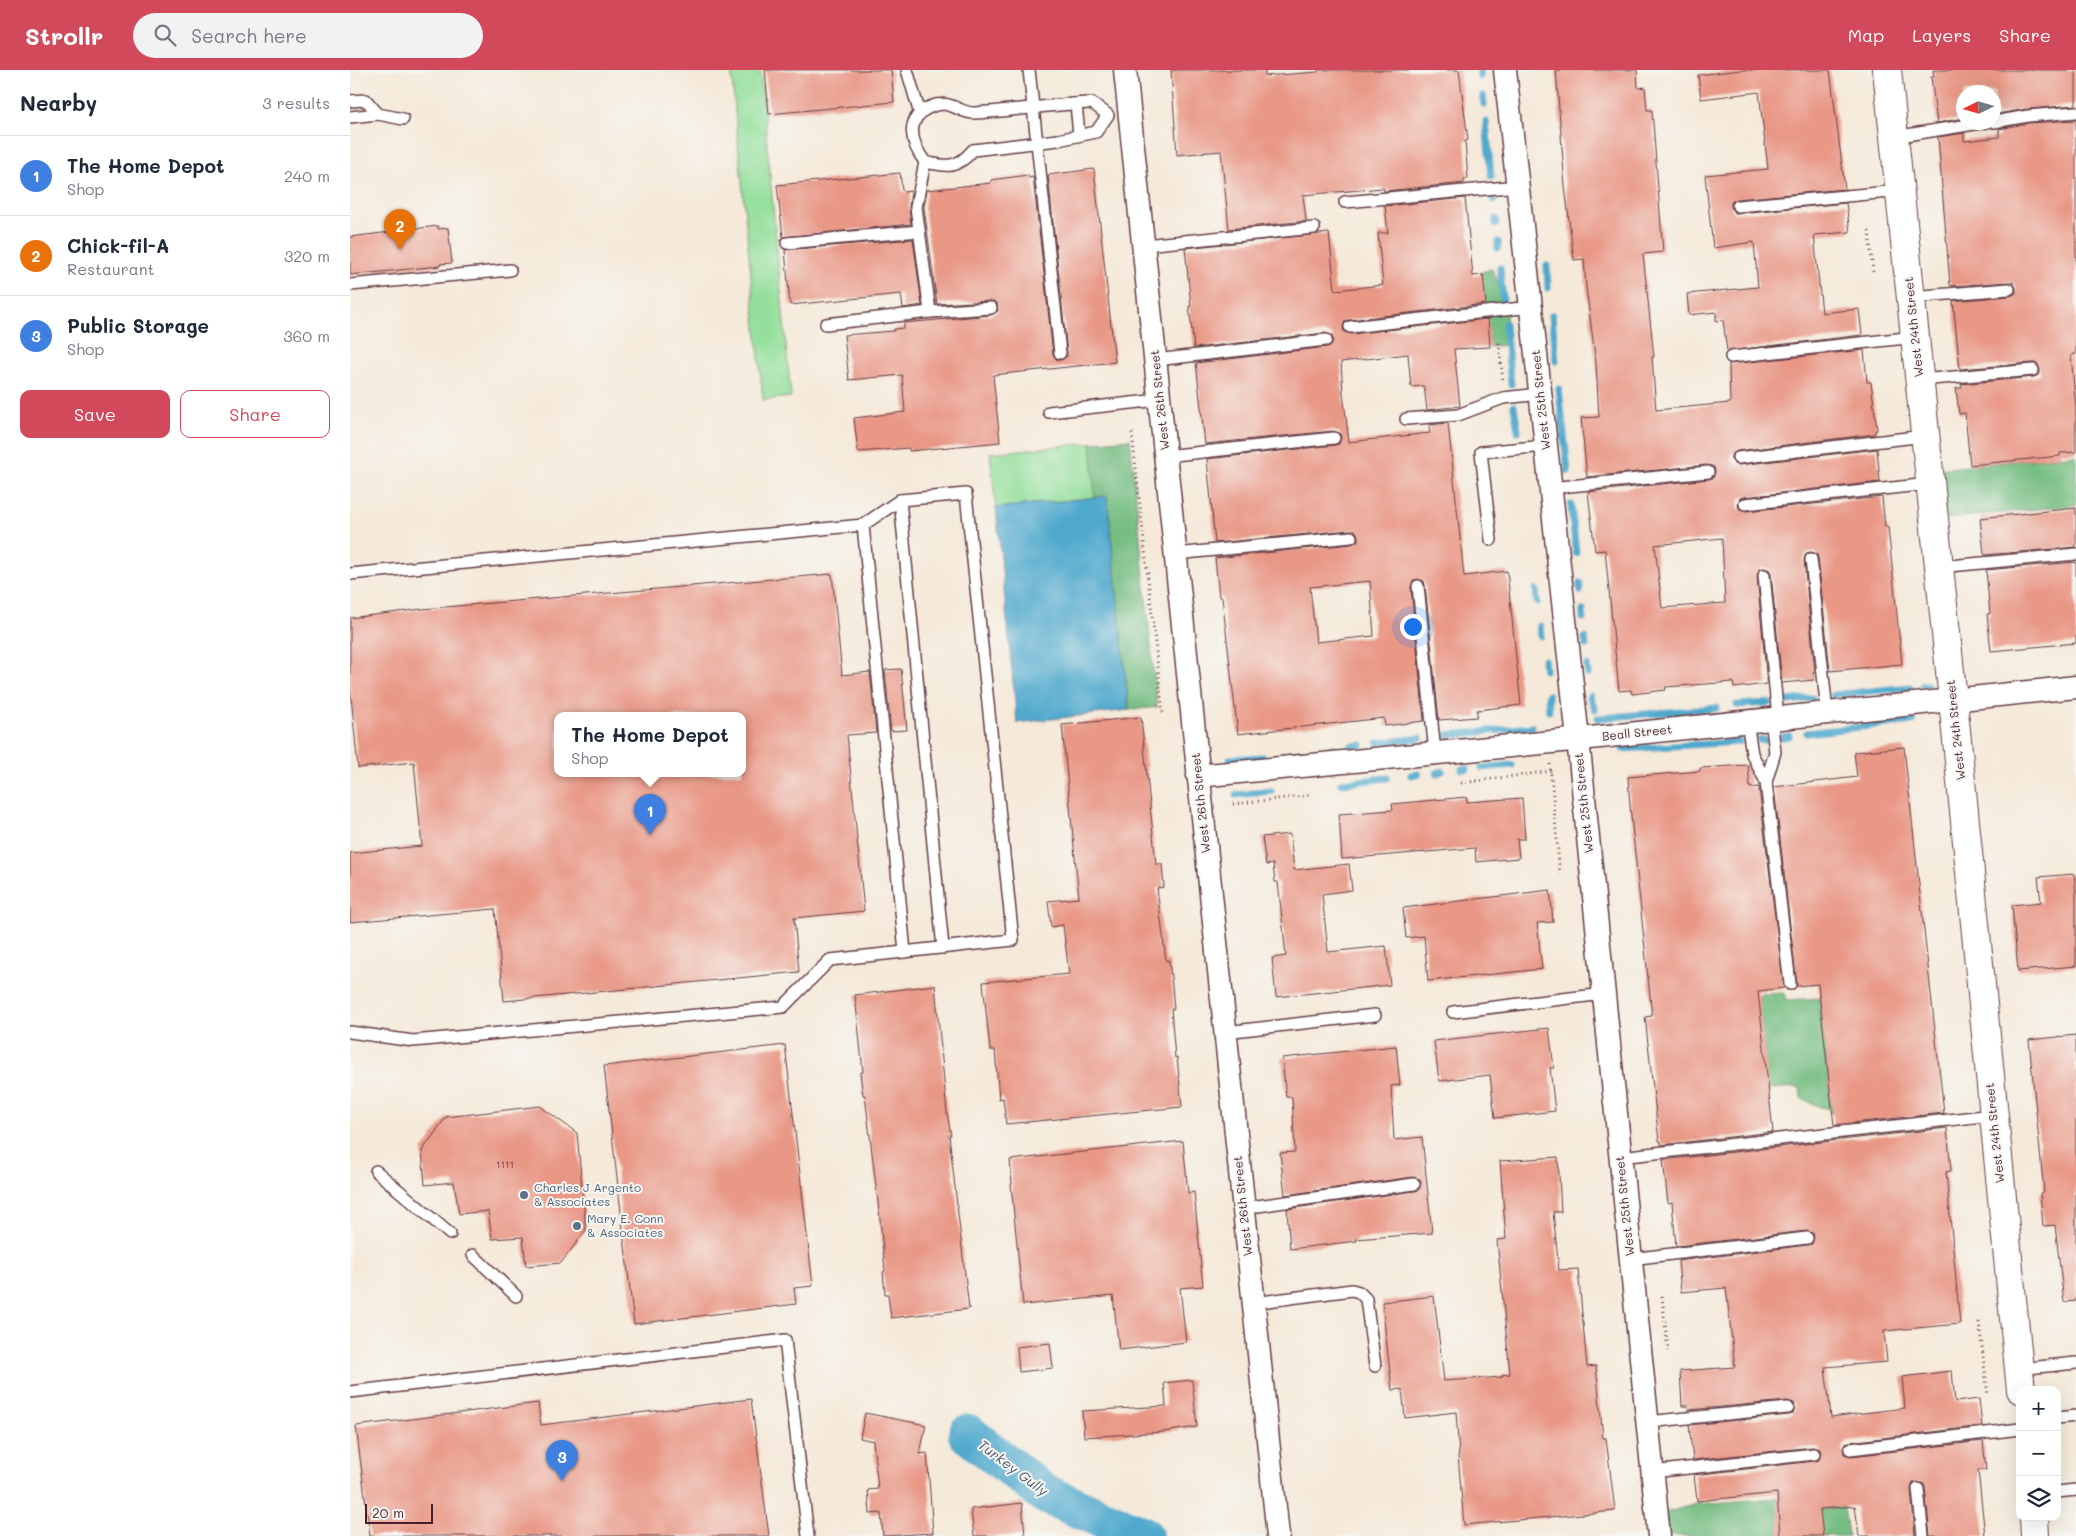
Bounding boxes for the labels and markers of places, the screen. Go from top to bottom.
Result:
pin: 2 [384,209,416,250]
pin: 1 [634,794,666,835]
place label: Charles J Argento & Associates [534,1179,641,1209]
marker: Charles J Argento & Associates [518,1189,530,1201]
place label: Mary E. Conn & Associates [587,1210,664,1240]
marker: Mary E. Conn & Associates [571,1220,583,1232]
pin: 3 [546,1440,578,1481]

